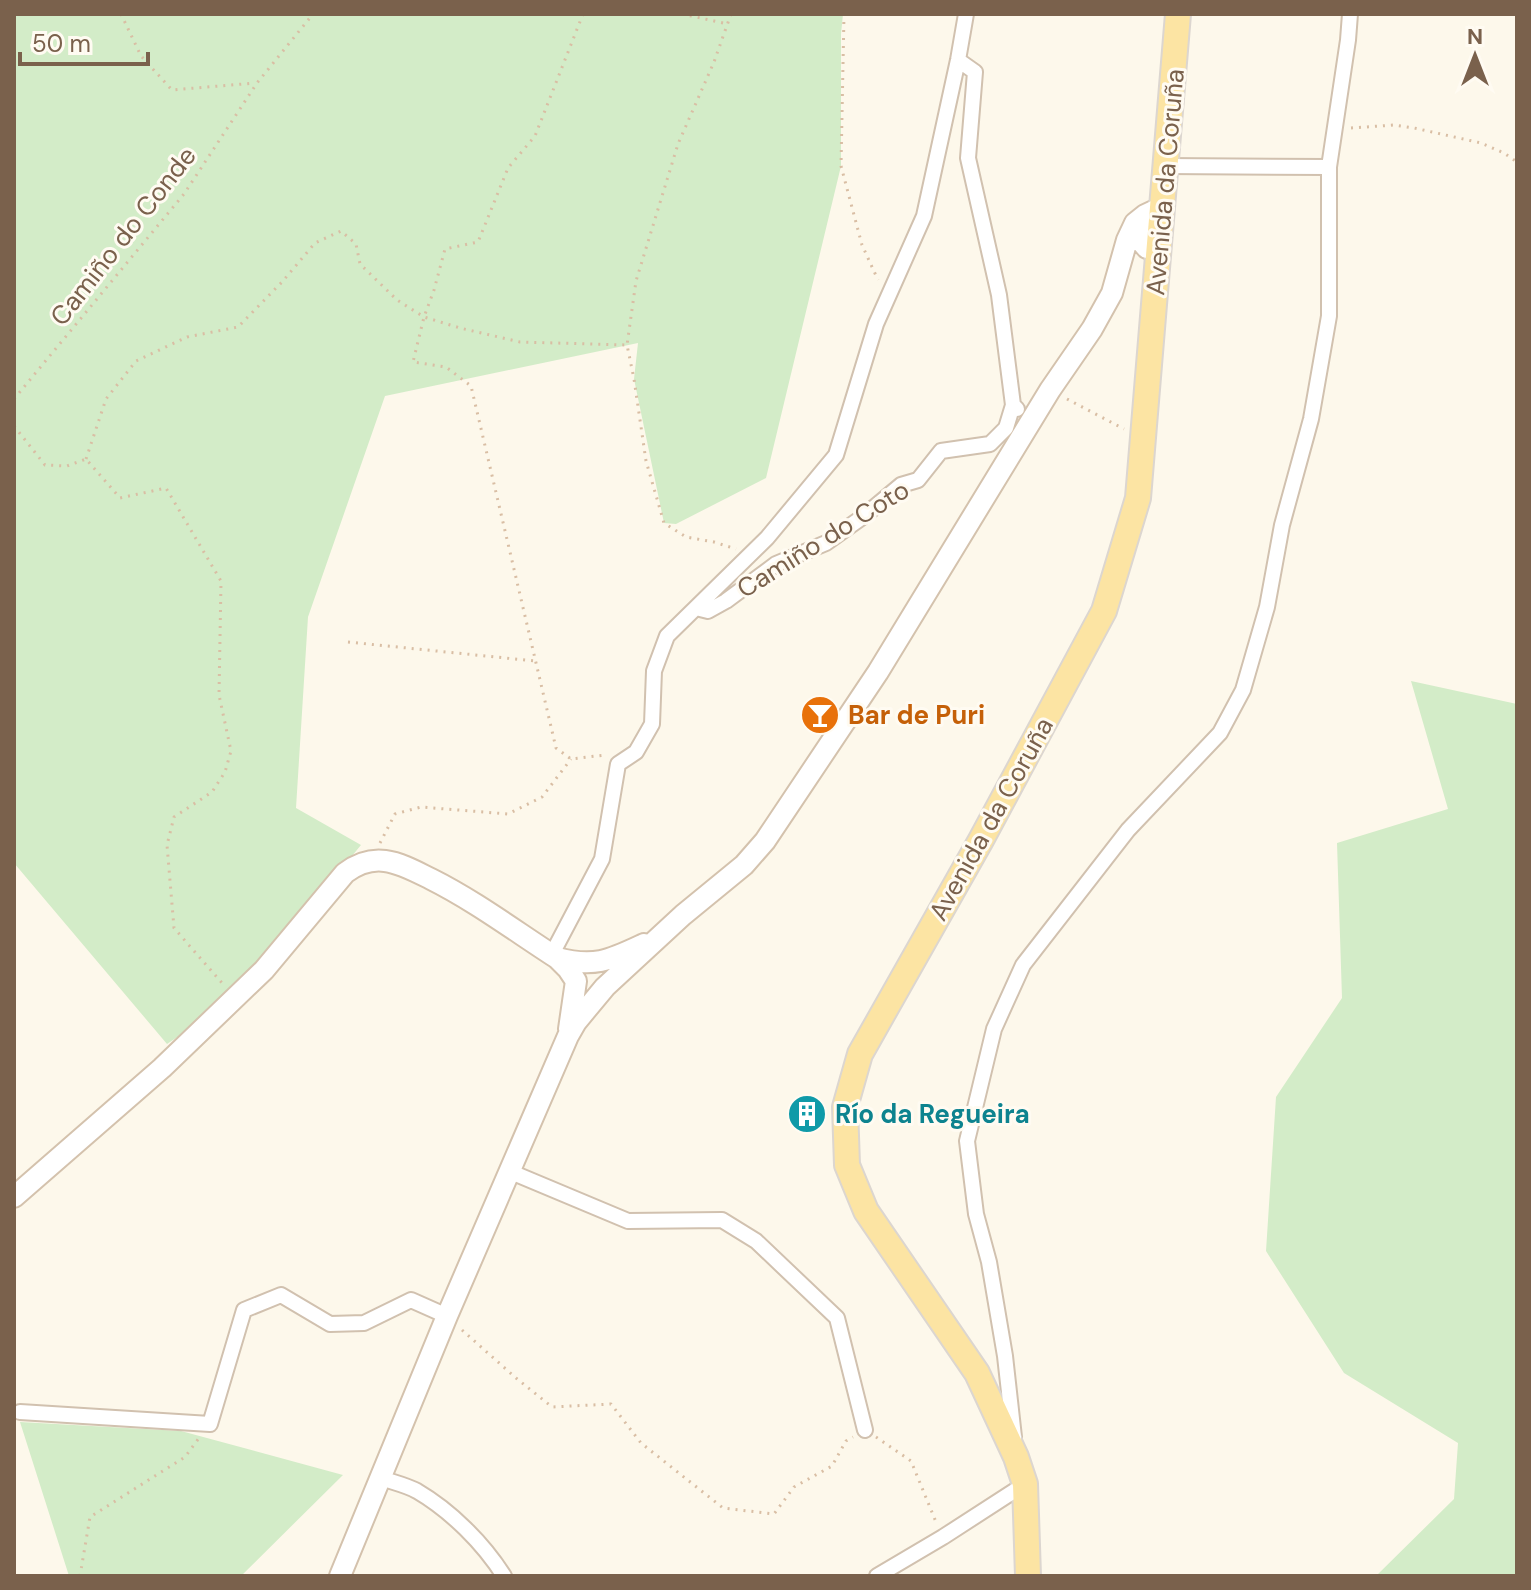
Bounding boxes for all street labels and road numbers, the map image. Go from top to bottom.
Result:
street label: Avenida da Coruña [1138,67,1192,297]
street label: Camiño do Conde [42,140,204,332]
street label: Camiño do Coto [731,472,915,606]
street label: Avenida da Coruña [921,711,1061,927]

